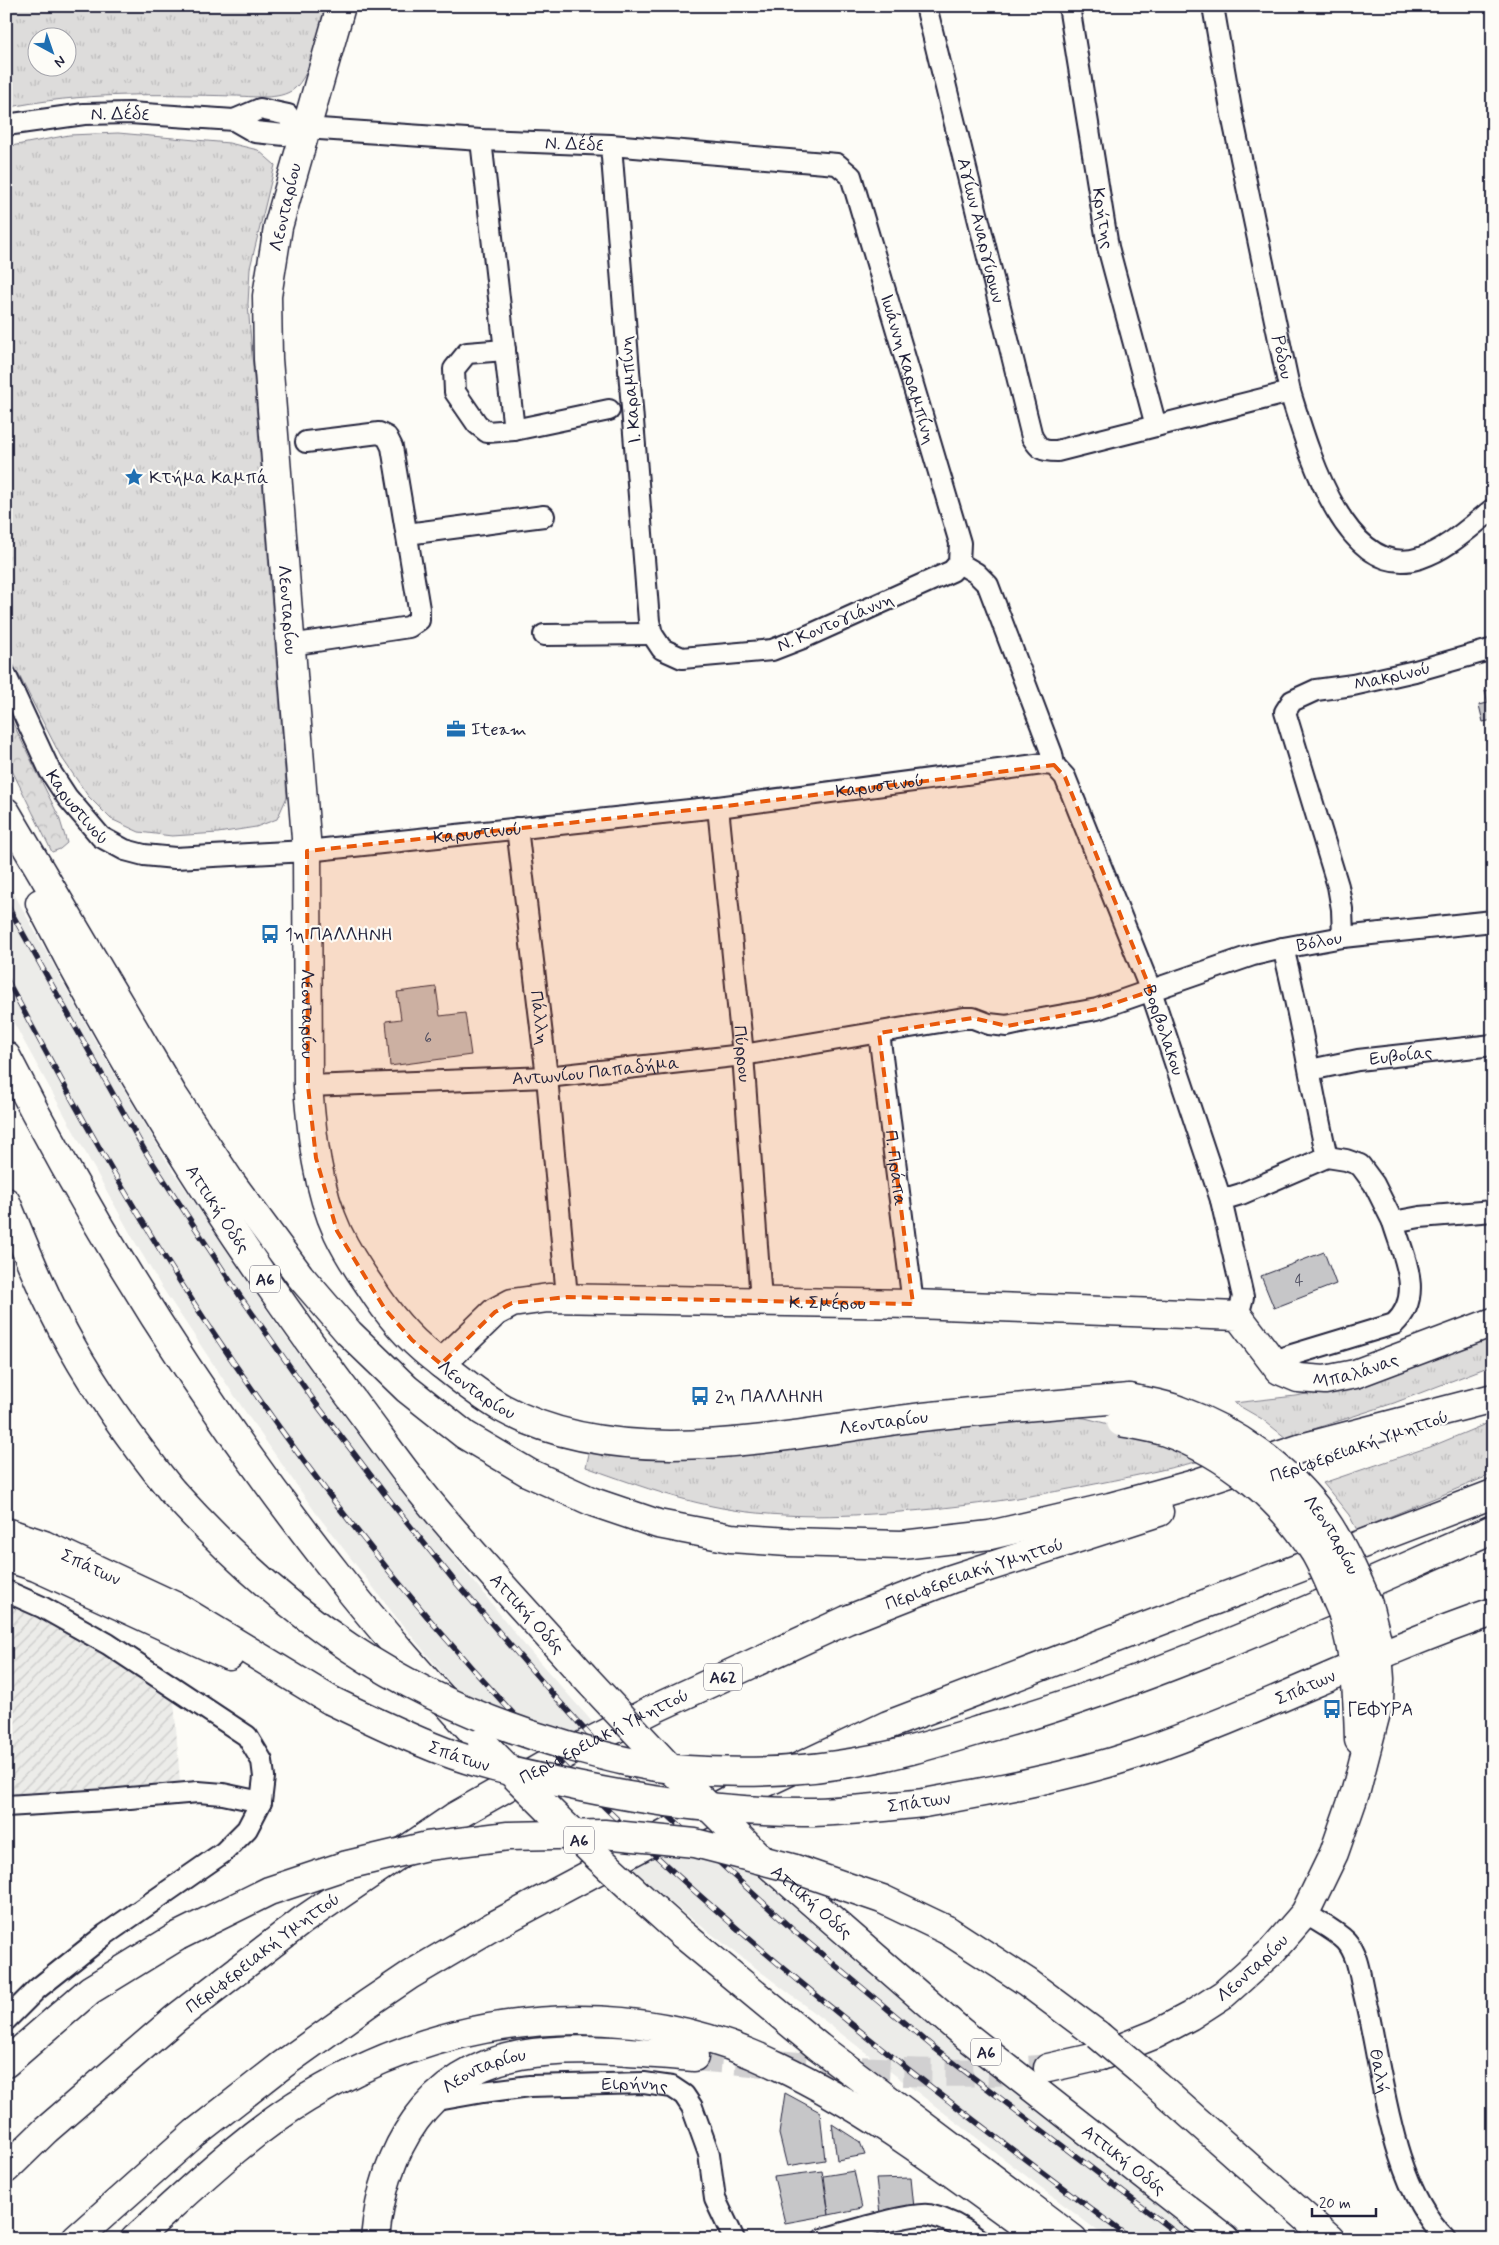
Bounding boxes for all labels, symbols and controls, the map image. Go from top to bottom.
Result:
north arrow [28,28,78,78]
text: N [50,51,69,71]
street label: Ν. Δέδε [90,101,151,127]
street label: Ν. Δέδε [544,131,605,158]
street label: Αγίων Αναργύρων [951,155,1010,306]
street label: Λεονταρίου [264,161,308,254]
street label: Κρήτης [1086,186,1119,251]
street label: Ιωάννη Καραμπίνη [874,291,941,447]
street label: Ρόδου [1265,333,1298,381]
street label: Ι. Καραμπίνη [614,335,648,445]
place icon: Kτήμα Καμπά [123,466,145,488]
place label: Kτήμα Καμπά [149,466,268,490]
street label: Λεονταρίου [271,564,302,655]
street label: Ν. Koντογιάννη [773,588,897,658]
street label: Μακρινού [1352,656,1433,697]
office icon: Iteam [445,718,467,740]
place label: Iteam [471,718,527,742]
street label: Καρυστινού [39,766,112,851]
street label: Καρυστινού [834,769,926,804]
street label: Καρυστινού [432,817,523,850]
bus stop icon: 1η ΠΑΛΛΗΝΗ [259,923,281,945]
place label: 1η ΠΑΛΛΗΝΗ [285,923,393,947]
street label: Βόλου [1295,926,1344,958]
street label: Λεονταρίου [295,969,319,1059]
street label: Βορβολακου [1137,982,1189,1079]
street label: Πάλλη [524,989,554,1046]
street label: Πύρρου [727,1024,756,1083]
house number: 6 [424,1029,432,1049]
street label: Ευβοίας [1368,1041,1434,1072]
street label: Αντωνίου Παπαδήμα [512,1051,680,1091]
street label: Π. Πράπα [878,1129,912,1207]
street label: Αττική Οδός [179,1161,255,1258]
road number: Α6 [250,1266,280,1292]
house number: 4 [1295,1271,1304,1291]
street label: Κ. Σμέρου [789,1291,866,1316]
street label: Μπαλάνας [1312,1348,1402,1393]
street label: Λεονταρίου [432,1355,519,1426]
bus stop icon: 2η ΠΑΛΛΗΝΗ [689,1385,711,1407]
place label: 2η ΠΑΛΛΗΝΗ [715,1385,824,1409]
street label: Λεονταρίου [837,1405,929,1442]
street label: Περιφερειακή Υμηττού [1267,1405,1452,1489]
street label: Λεονταρίου [1297,1490,1364,1579]
street label: Περιφερειακή Υμηττού [882,1532,1067,1617]
street label: Σπάτων [57,1544,124,1592]
street label: Αττική Οδός [484,1569,570,1660]
road number: Α62 [704,1664,742,1690]
street label: Σπάτων [1272,1665,1340,1712]
street label: Περιφερειακή Υμηττού [515,1684,693,1791]
bus stop icon: ΓΕΦΥΡΑ [1321,1698,1343,1720]
place label: ΓΕΦΥΡΑ [1347,1698,1413,1722]
street label: Σπάτων [425,1735,492,1778]
street label: Σπάτων [886,1787,952,1819]
road number: Α6 [564,1826,594,1854]
street label: Αττική Οδός [765,1861,857,1945]
street label: Περιφερειακή Υμηττού [181,1887,345,2019]
street label: Λεονταρίου [1213,1929,1294,2008]
road number: Α6 [971,2038,1001,2066]
street label: Λεονταρίου [437,2043,528,2100]
street label: Θαλή [1363,2047,1395,2096]
street label: Ειρήνης [601,2072,670,2099]
street label: Αττική Οδός [1076,2120,1171,2201]
scale bar [1312,2185,1375,2217]
text: 20 m [1319,2194,1351,2214]

